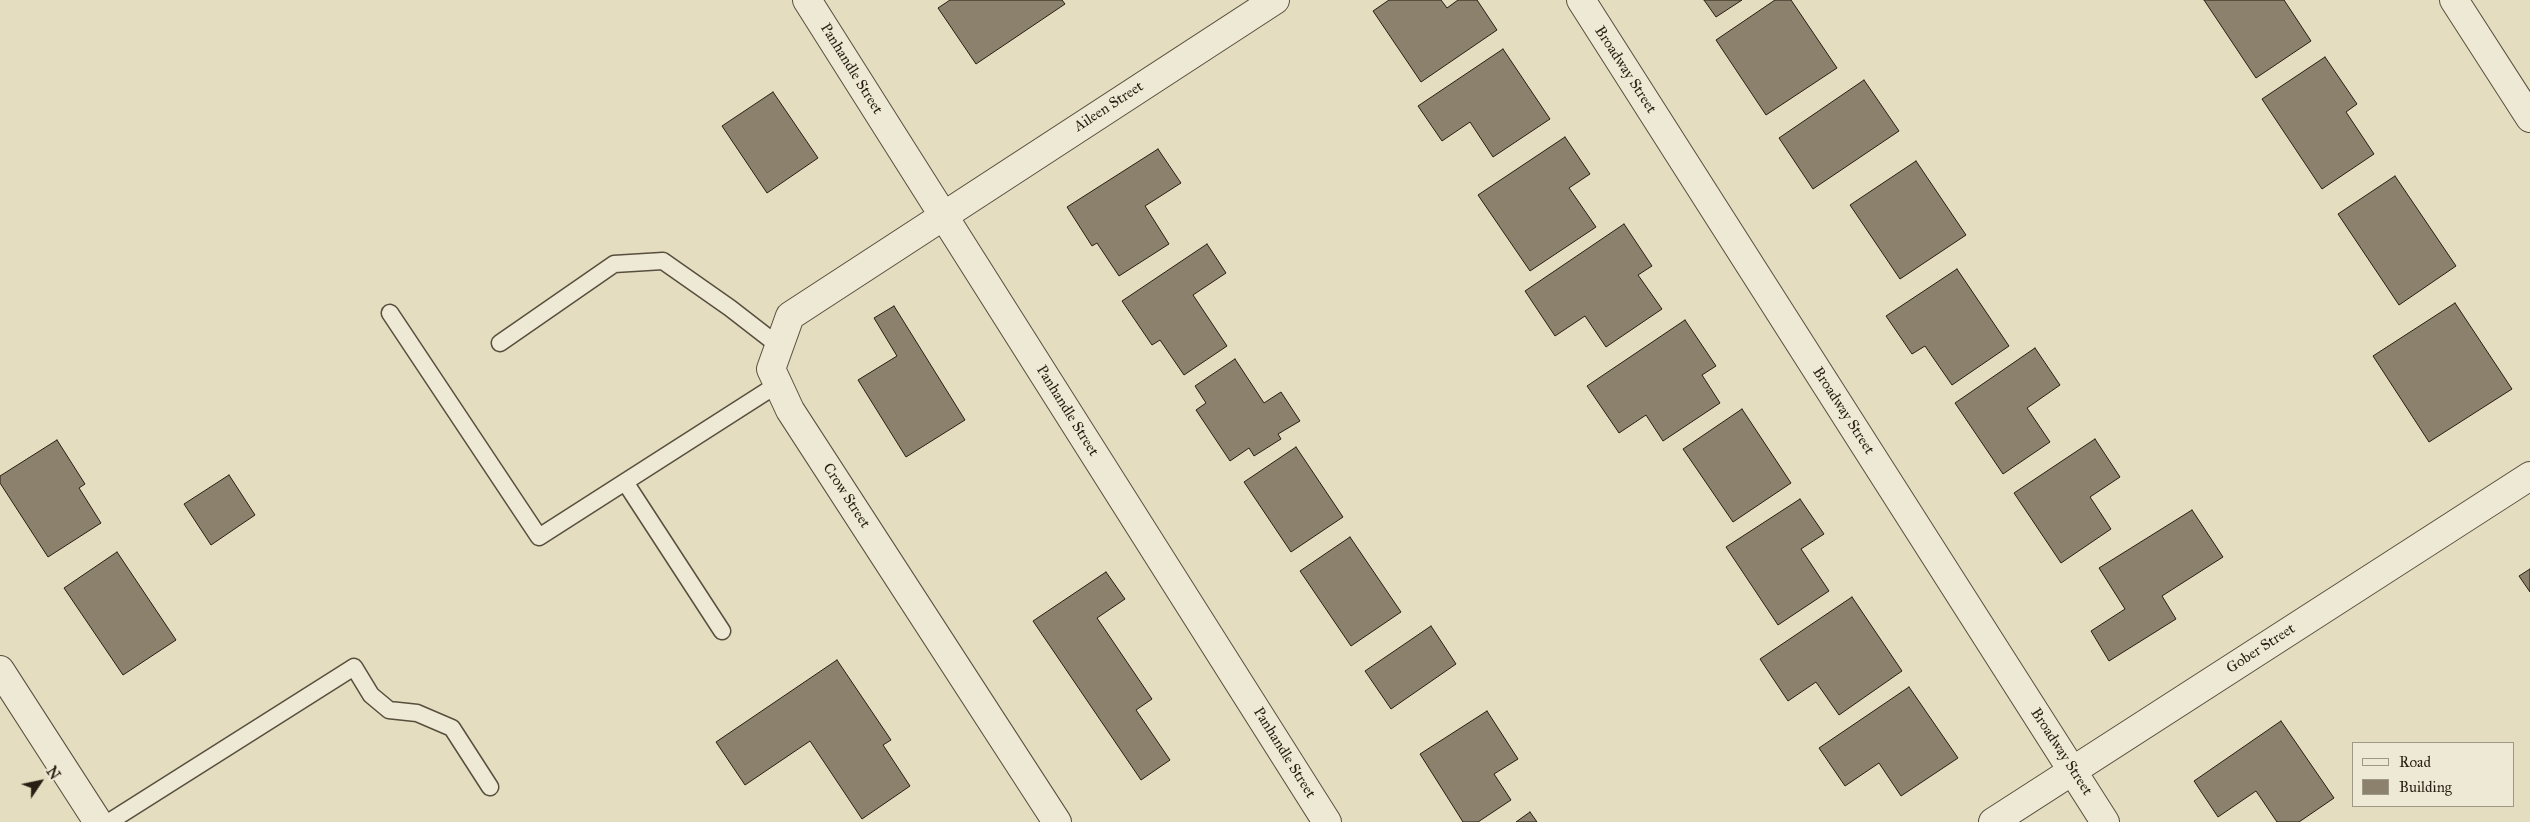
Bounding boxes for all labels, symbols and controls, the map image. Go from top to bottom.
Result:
street label: Panhandle Street [816,20,886,118]
street label: Broadway Street [1590,23,1660,117]
street label: Aileen Street [1071,78,1147,136]
street label: Panhandle Street [1032,362,1102,460]
street label: Broadway Street [1808,364,1878,458]
street label: Crow Street [818,460,874,532]
street label: Gober Street [2223,620,2299,678]
street label: Panhandle Street [1249,704,1319,802]
street label: Broadway Street [2026,705,2096,799]
legend [2352,742,2515,807]
text: Road [2399,753,2431,771]
north arrow [15,757,65,807]
text: N [42,764,63,783]
text: Building [2399,778,2452,796]

